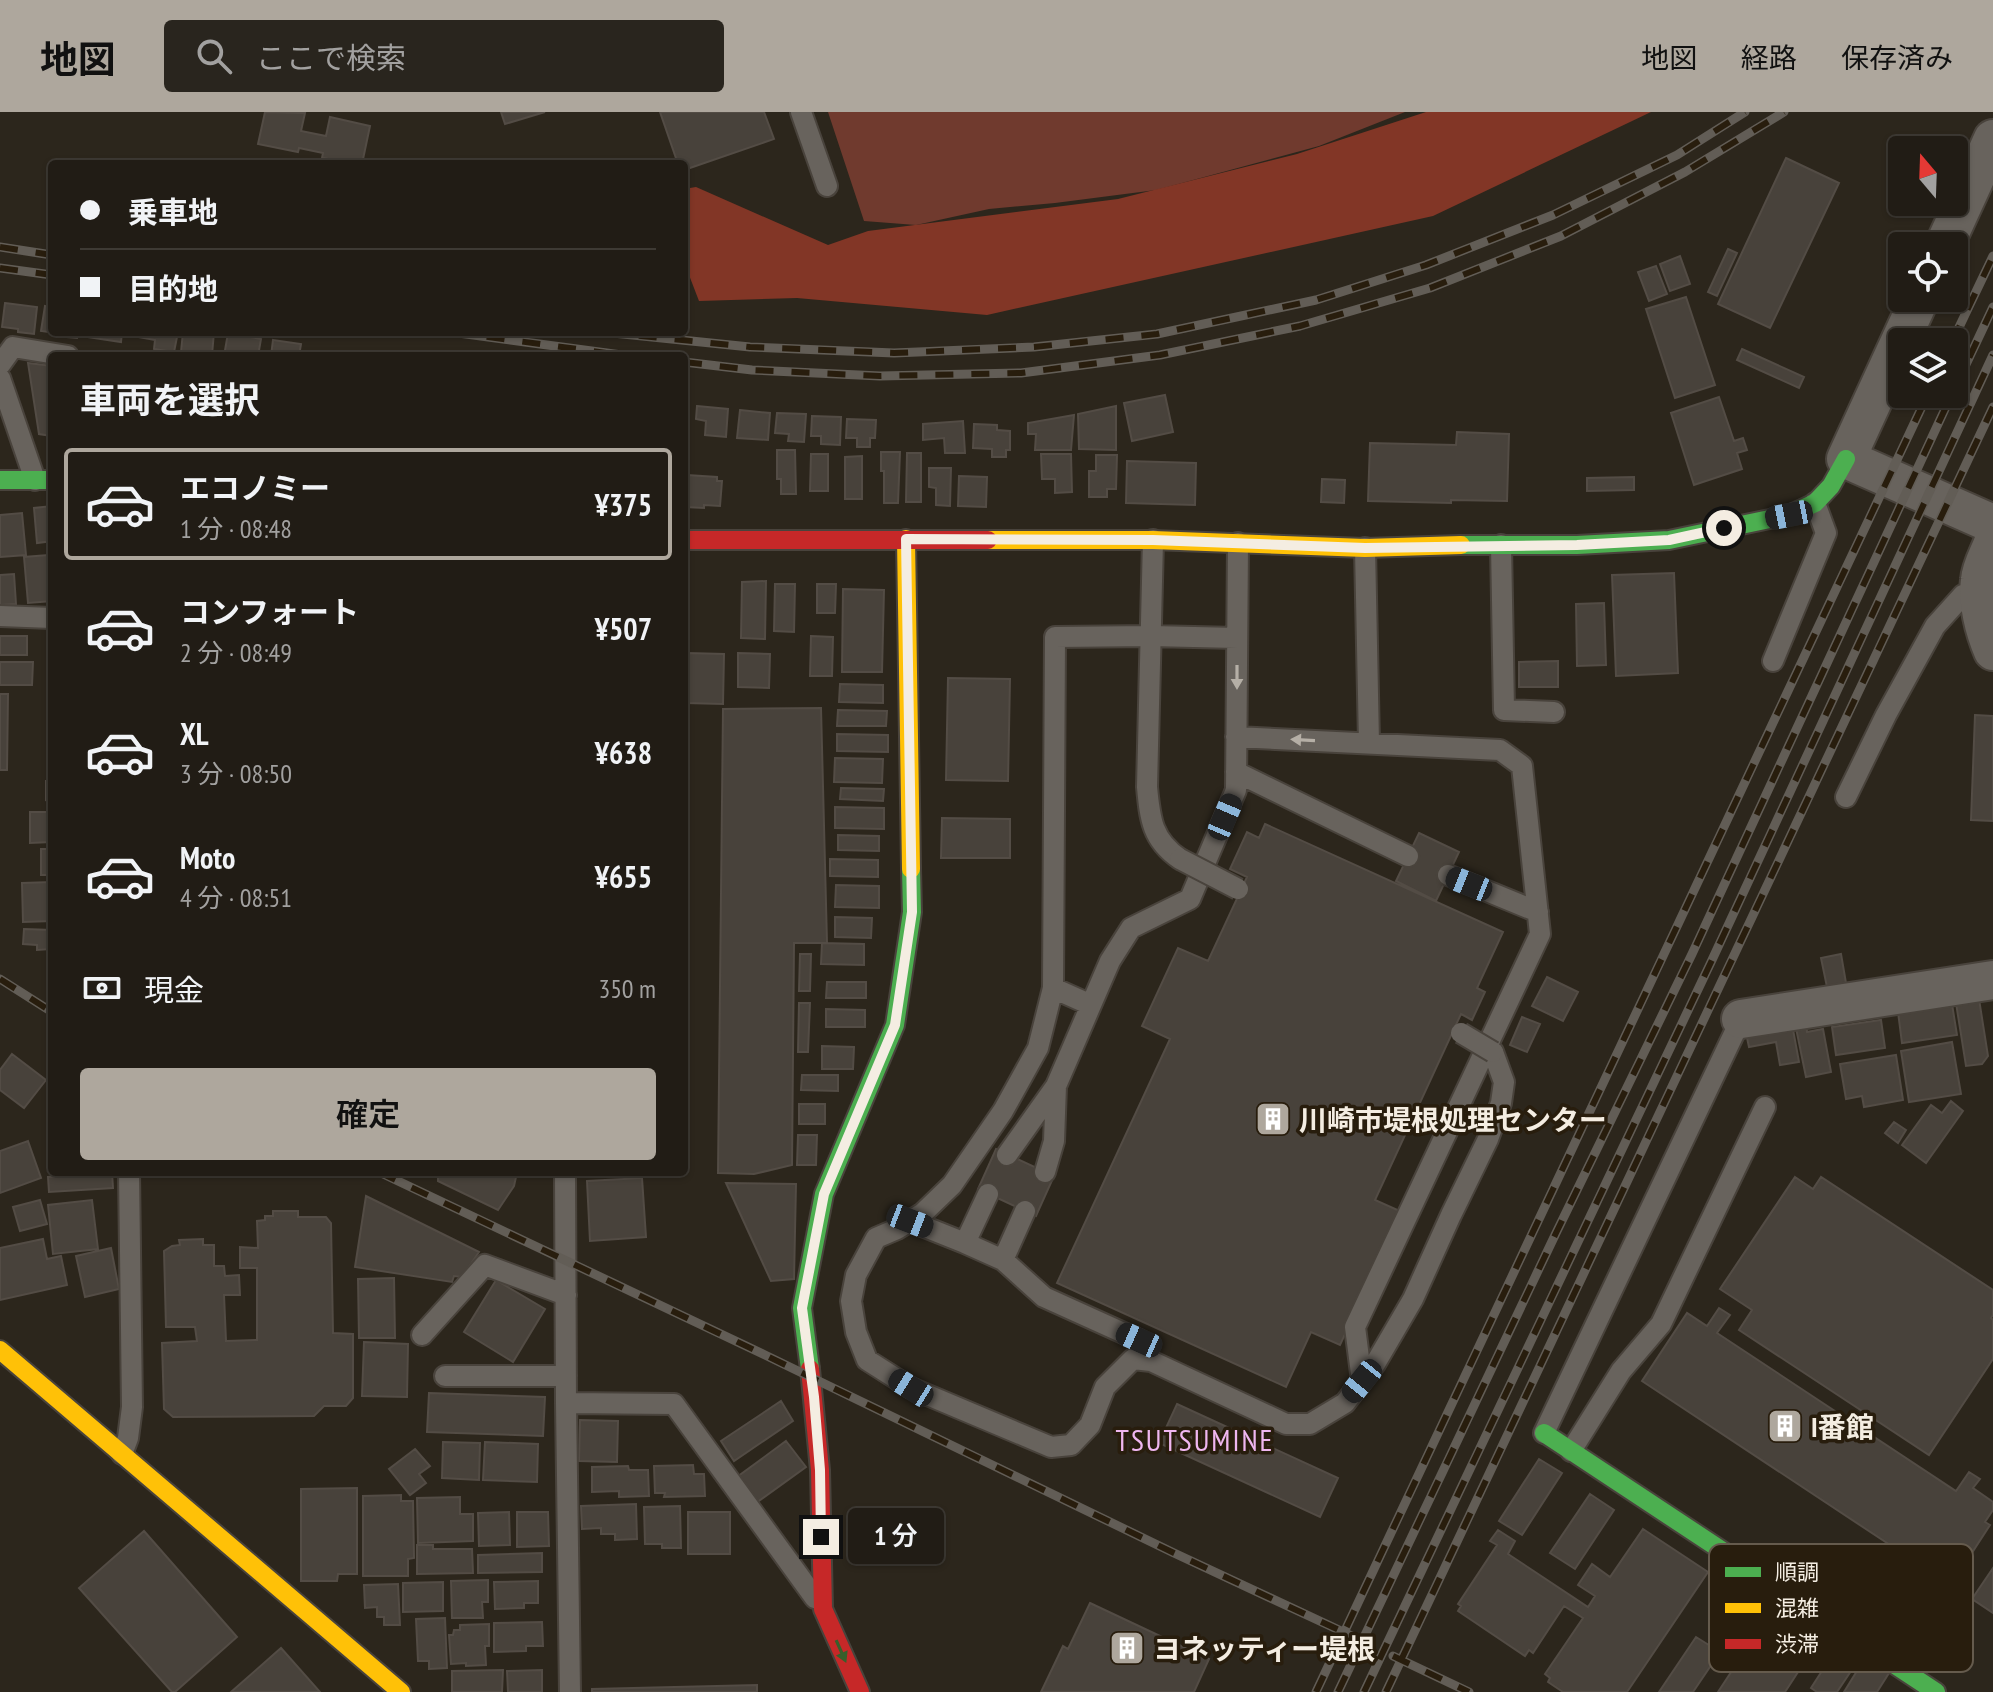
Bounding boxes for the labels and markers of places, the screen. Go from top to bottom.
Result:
building icon: 川崎市堤根処理センター [1254,1100,1292,1138]
place label: 川崎市堤根処理センター [1299,1101,1607,1138]
building icon: I番館 [1766,1407,1804,1445]
place label: I番館 [1811,1408,1874,1445]
building icon: ヨネッティー堤根 [1108,1629,1146,1667]
place label: ヨネッティー堤根 [1153,1630,1375,1667]

